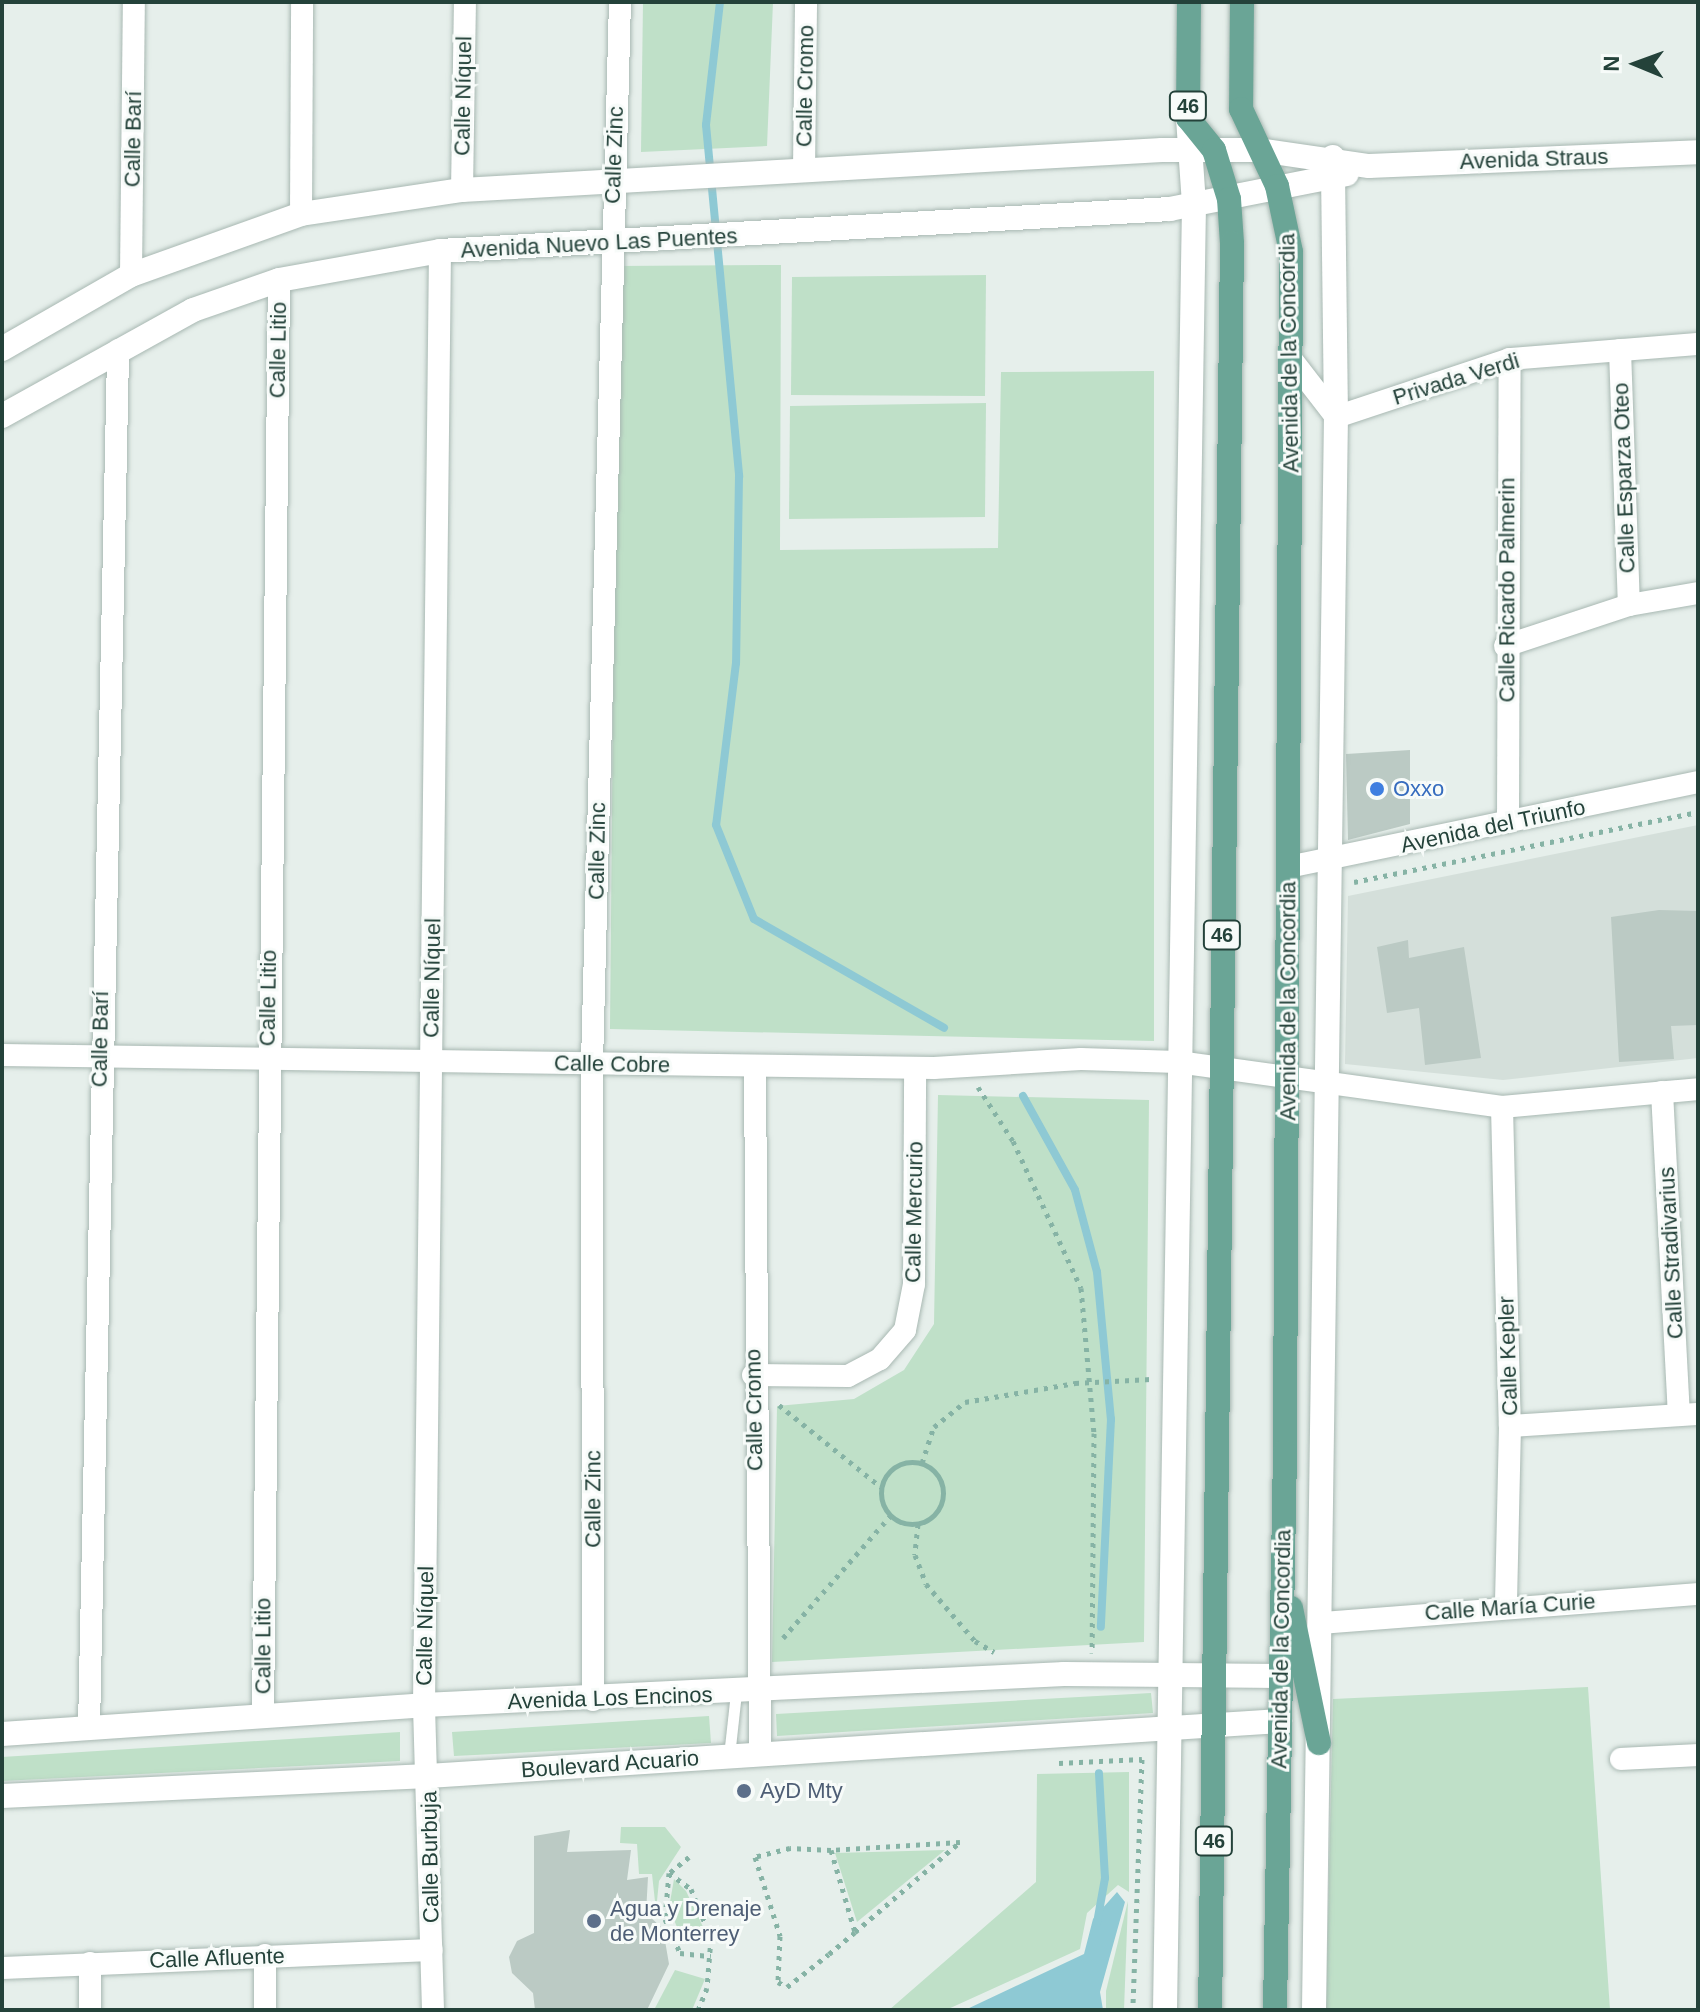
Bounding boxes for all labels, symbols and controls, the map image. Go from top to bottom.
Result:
north arrow [1596,24,1676,104]
street label: Calle Cromo [791,25,819,147]
street label: Calle Níquel [449,36,477,156]
text: N [1599,55,1624,72]
street label: Calle Barí [119,90,147,188]
road number: 46 [1168,90,1208,122]
street label: Calle Zinc [599,106,629,204]
street label: Avenida Straus [1459,143,1609,175]
street label: Avenida Nuevo Las Puentes [460,223,738,263]
street label: Avenida de la Concordia [1274,233,1304,473]
street label: Calle Litio [264,301,292,399]
street label: Privada Verdi [1390,347,1522,411]
street label: Calle Esparza Oteo [1607,382,1641,574]
street label: Calle Ricardo Palmerin [1494,478,1520,702]
place label: Oxxo [1393,776,1444,802]
marker: Oxxo [1368,780,1386,798]
street label: Avenida del Triunfo [1398,794,1588,858]
street label: Calle Zinc [583,802,611,900]
street label: Avenida de la Concordia [1275,881,1301,1121]
street label: Calle Níquel [418,918,446,1038]
road number: 46 [1202,919,1242,951]
street label: Calle Litio [254,949,282,1047]
street label: Calle Barí [86,990,114,1088]
street label: Calle Cobre [554,1050,670,1078]
street label: Calle Mercurio [900,1141,928,1283]
street label: Calle Stradivarius [1653,1166,1689,1340]
street label: Calle Kepler [1493,1296,1523,1416]
street label: Calle Cromo [740,1349,768,1471]
street label: Calle Zinc [580,1450,606,1548]
street label: Avenida de la Concordia [1266,1529,1296,1769]
street label: Calle Níquel [411,1566,439,1686]
street label: Calle María Curie [1424,1588,1596,1626]
street label: Calle Litio [250,1598,276,1694]
street label: Avenida Los Encinos [507,1681,713,1715]
street label: Boulevard Acuario [519,1745,701,1783]
place label: AyD Mty [760,1778,843,1804]
marker: AyD Mty [735,1782,753,1800]
street label: Calle Burbuja [416,1791,444,1923]
road number: 46 [1194,1825,1234,1857]
place label: Agua y Drenaje de Monterrey [610,1895,762,1946]
marker: Agua y Drenaje de Monterrey [585,1912,603,1930]
street label: Calle Afluente [148,1942,286,1974]

